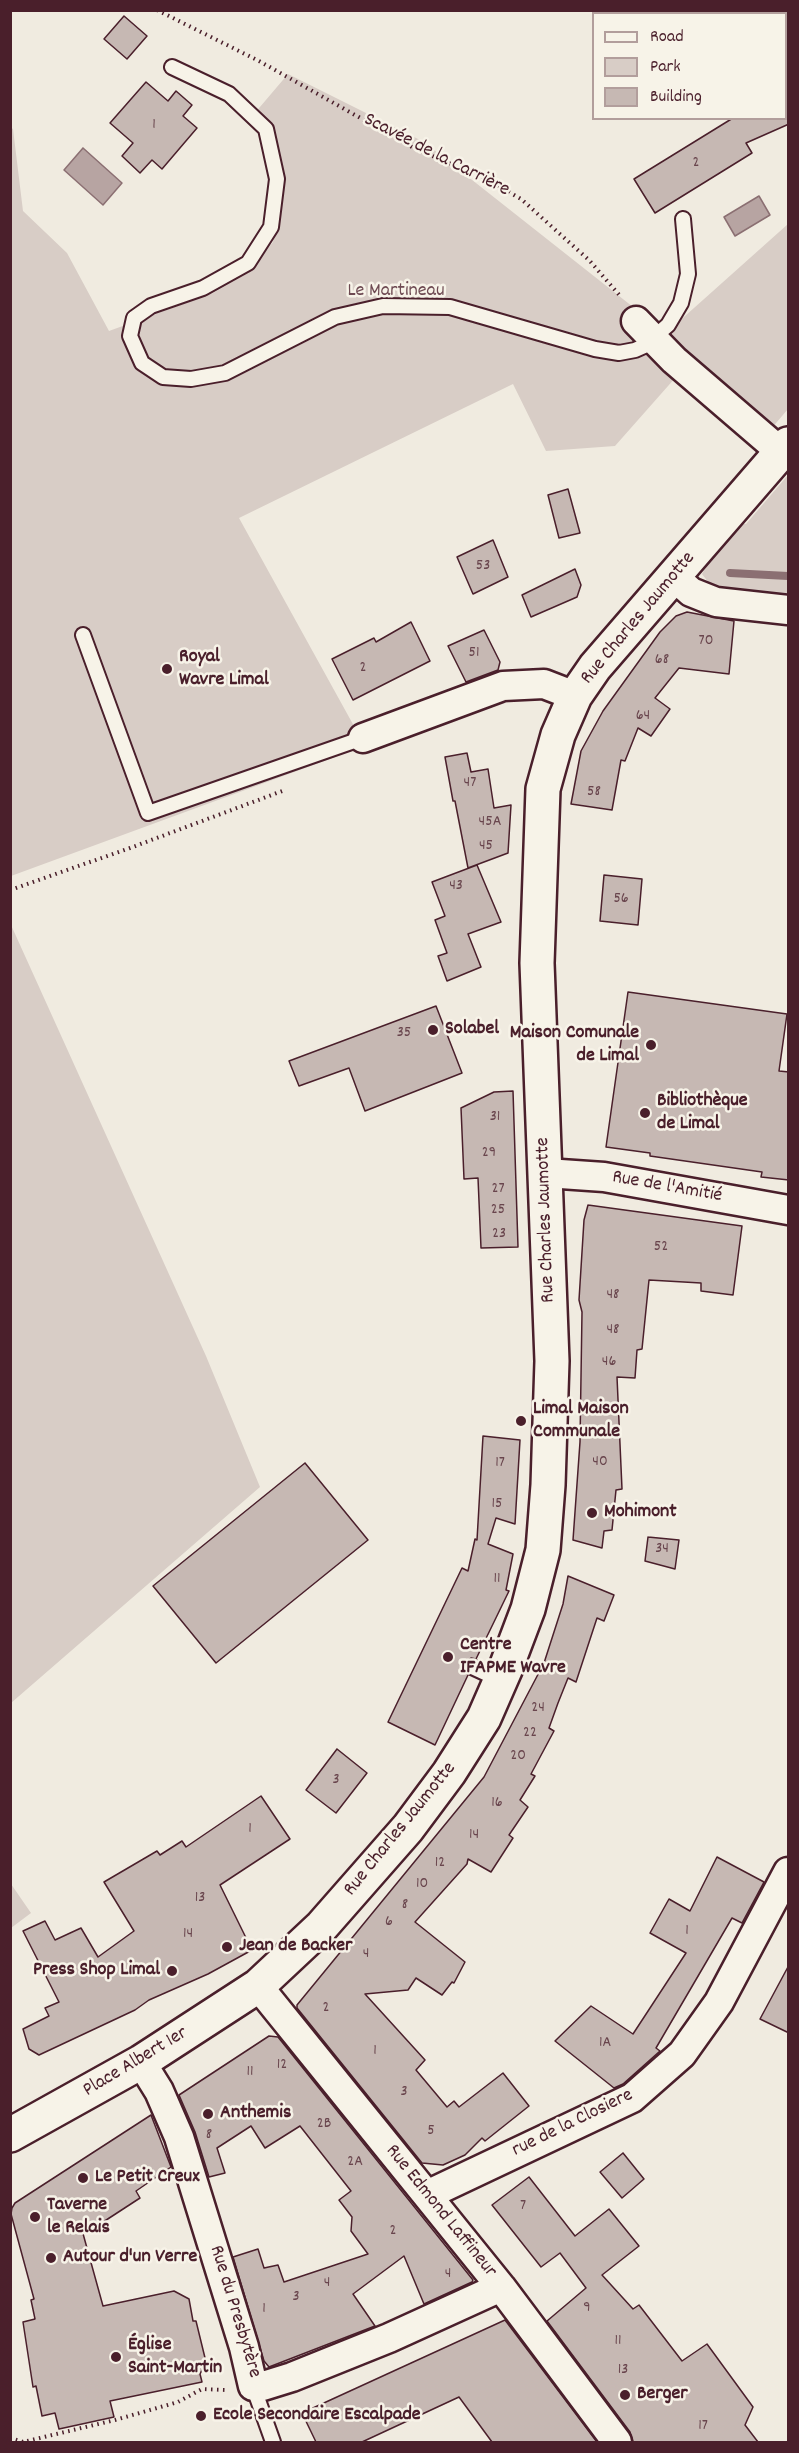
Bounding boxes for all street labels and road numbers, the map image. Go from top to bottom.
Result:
street label: Scavée de la Carrière [359,109,513,203]
street label: Rue Charles Jaumotte [577,548,701,690]
street label: Rue Charles Jaumotte [532,1137,562,1303]
street label: Rue de l'Amitié [610,1167,724,1209]
street label: Rue Charles Jaumotte [340,1758,462,1902]
street label: Place Albert 1er [79,2022,193,2104]
street label: rue de la Closiere [509,2084,637,2164]
street label: Rue Edmond Laffineur [379,2141,501,2283]
street label: Rue du Presbytère [202,2243,266,2381]

